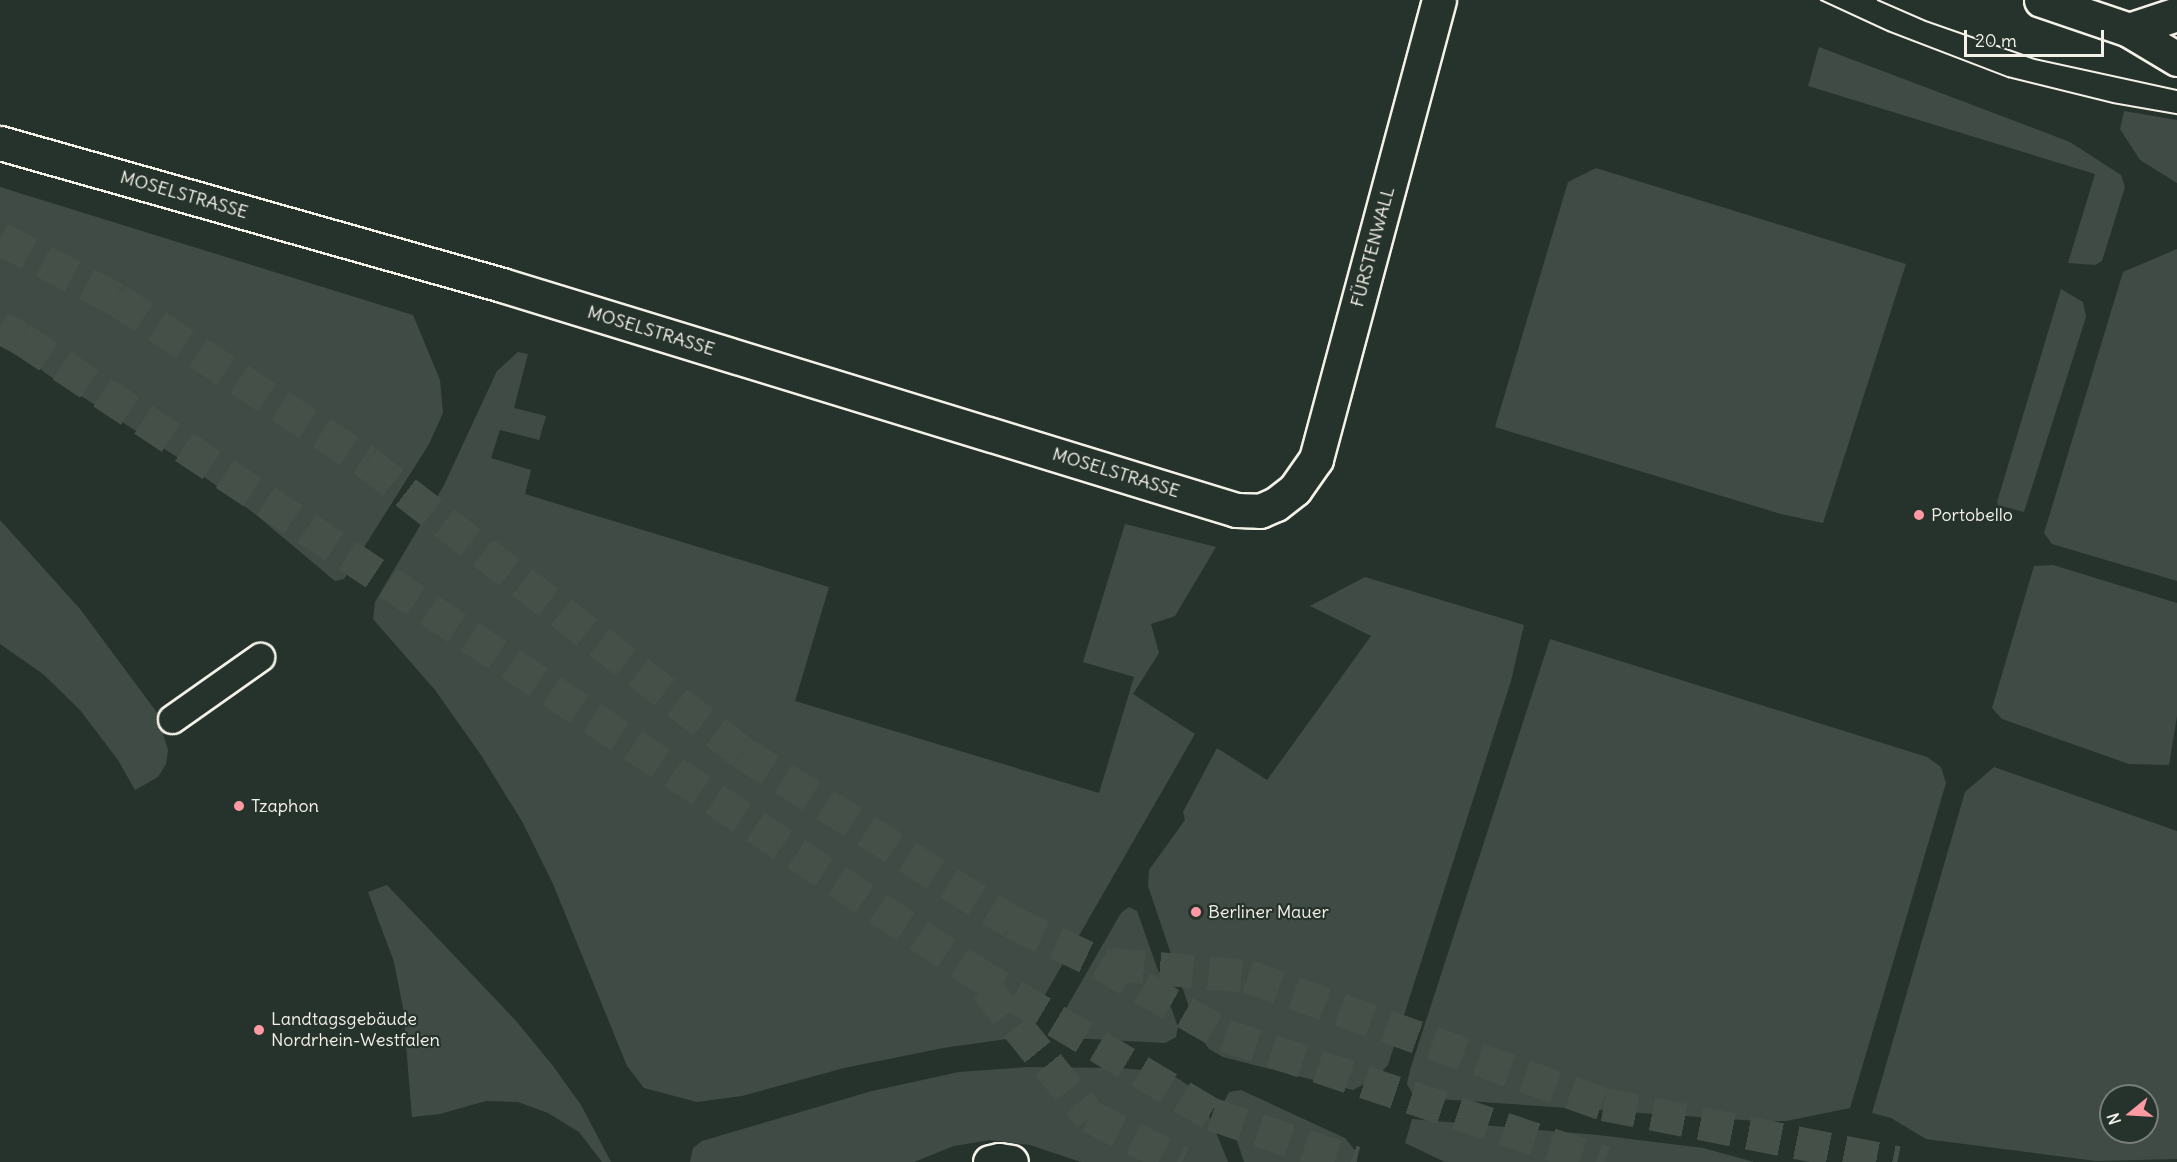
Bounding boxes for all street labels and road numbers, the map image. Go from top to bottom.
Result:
street label: MOSELSTRASSE [118,166,250,224]
street label: FÜRSTENWALL [1347,185,1399,309]
street label: MOSELSTRASSE [585,301,717,361]
street label: MOSELSTRASSE [1050,443,1182,503]

